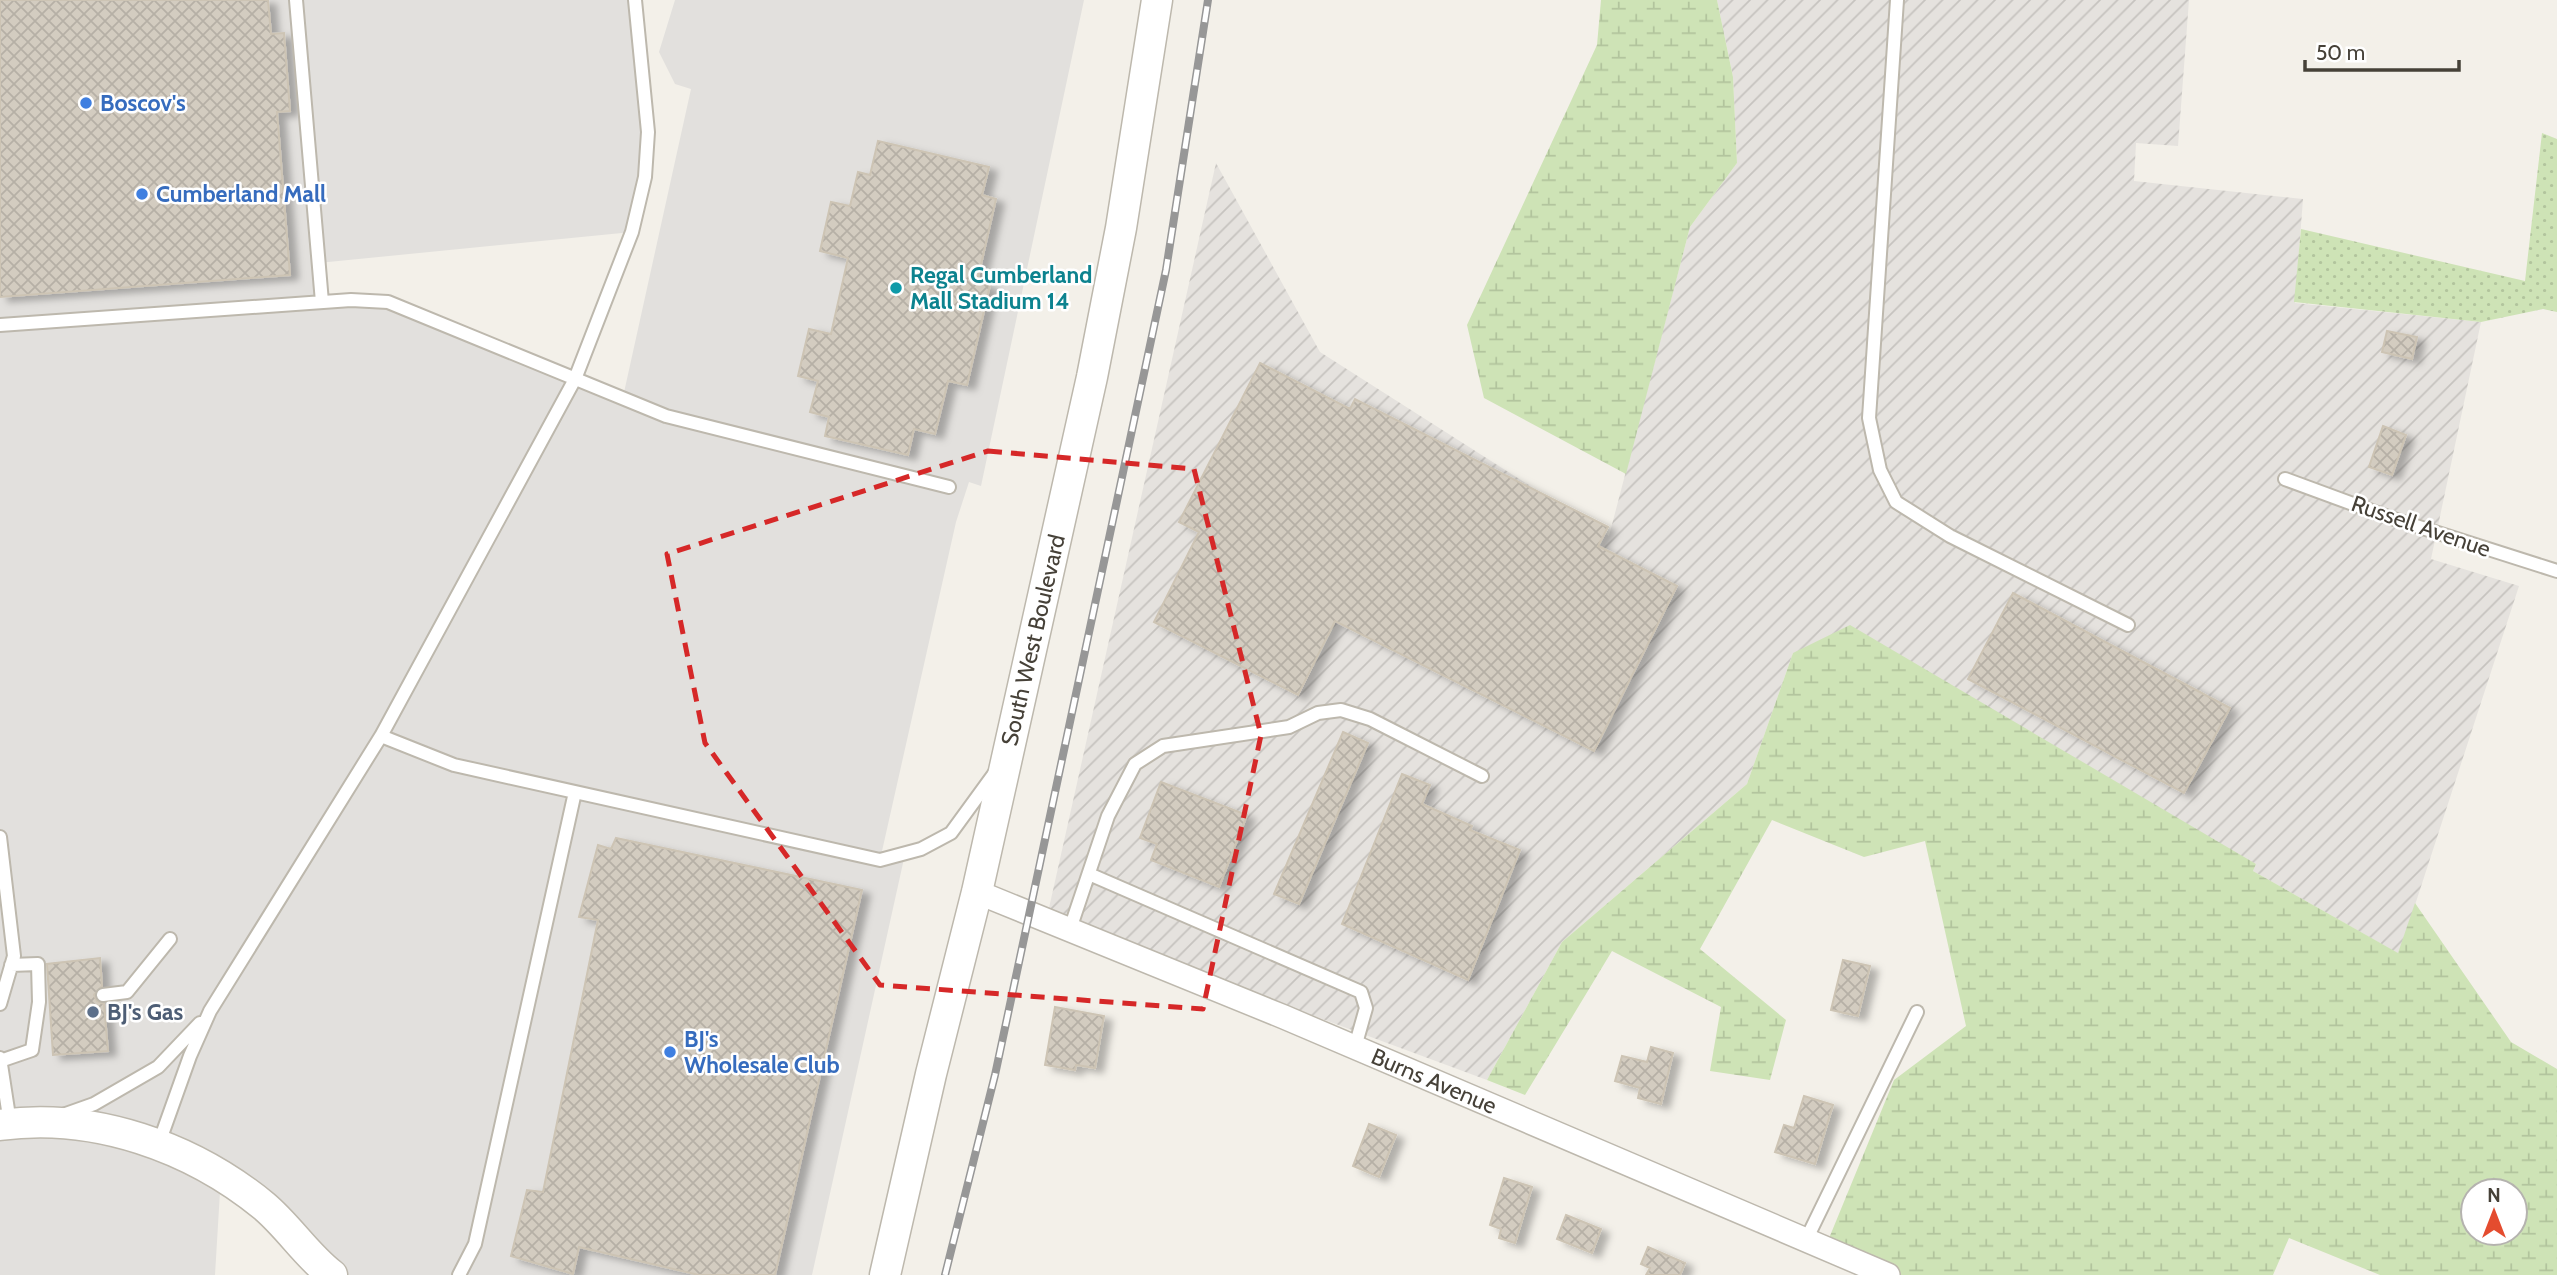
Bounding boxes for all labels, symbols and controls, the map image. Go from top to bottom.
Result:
scale bar [2305,28,2459,72]
text: 50 m [2316,40,2365,65]
place label: Boscov's [100,89,186,117]
marker: Boscov's [78,95,94,111]
place label: Cumberland Mall [156,180,326,208]
marker: Cumberland Mall [134,186,150,202]
place label: Regal Cumberland Mall Stadium 14 [910,261,1092,315]
marker: Regal Cumberland Mall Stadium 14 [888,280,904,296]
street label: Russell Avenue [2348,489,2495,563]
street label: South West Boulevard [995,532,1071,748]
place label: BJ's Gas [107,998,183,1026]
marker: BJ's Gas [85,1004,101,1020]
place label: BJ's Wholesale Club [684,1025,840,1079]
street label: Burns Avenue [1367,1042,1501,1120]
marker: BJ's Wholesale Club [662,1044,678,1060]
north arrow [2459,1177,2529,1247]
text: N [2487,1184,2501,1207]

